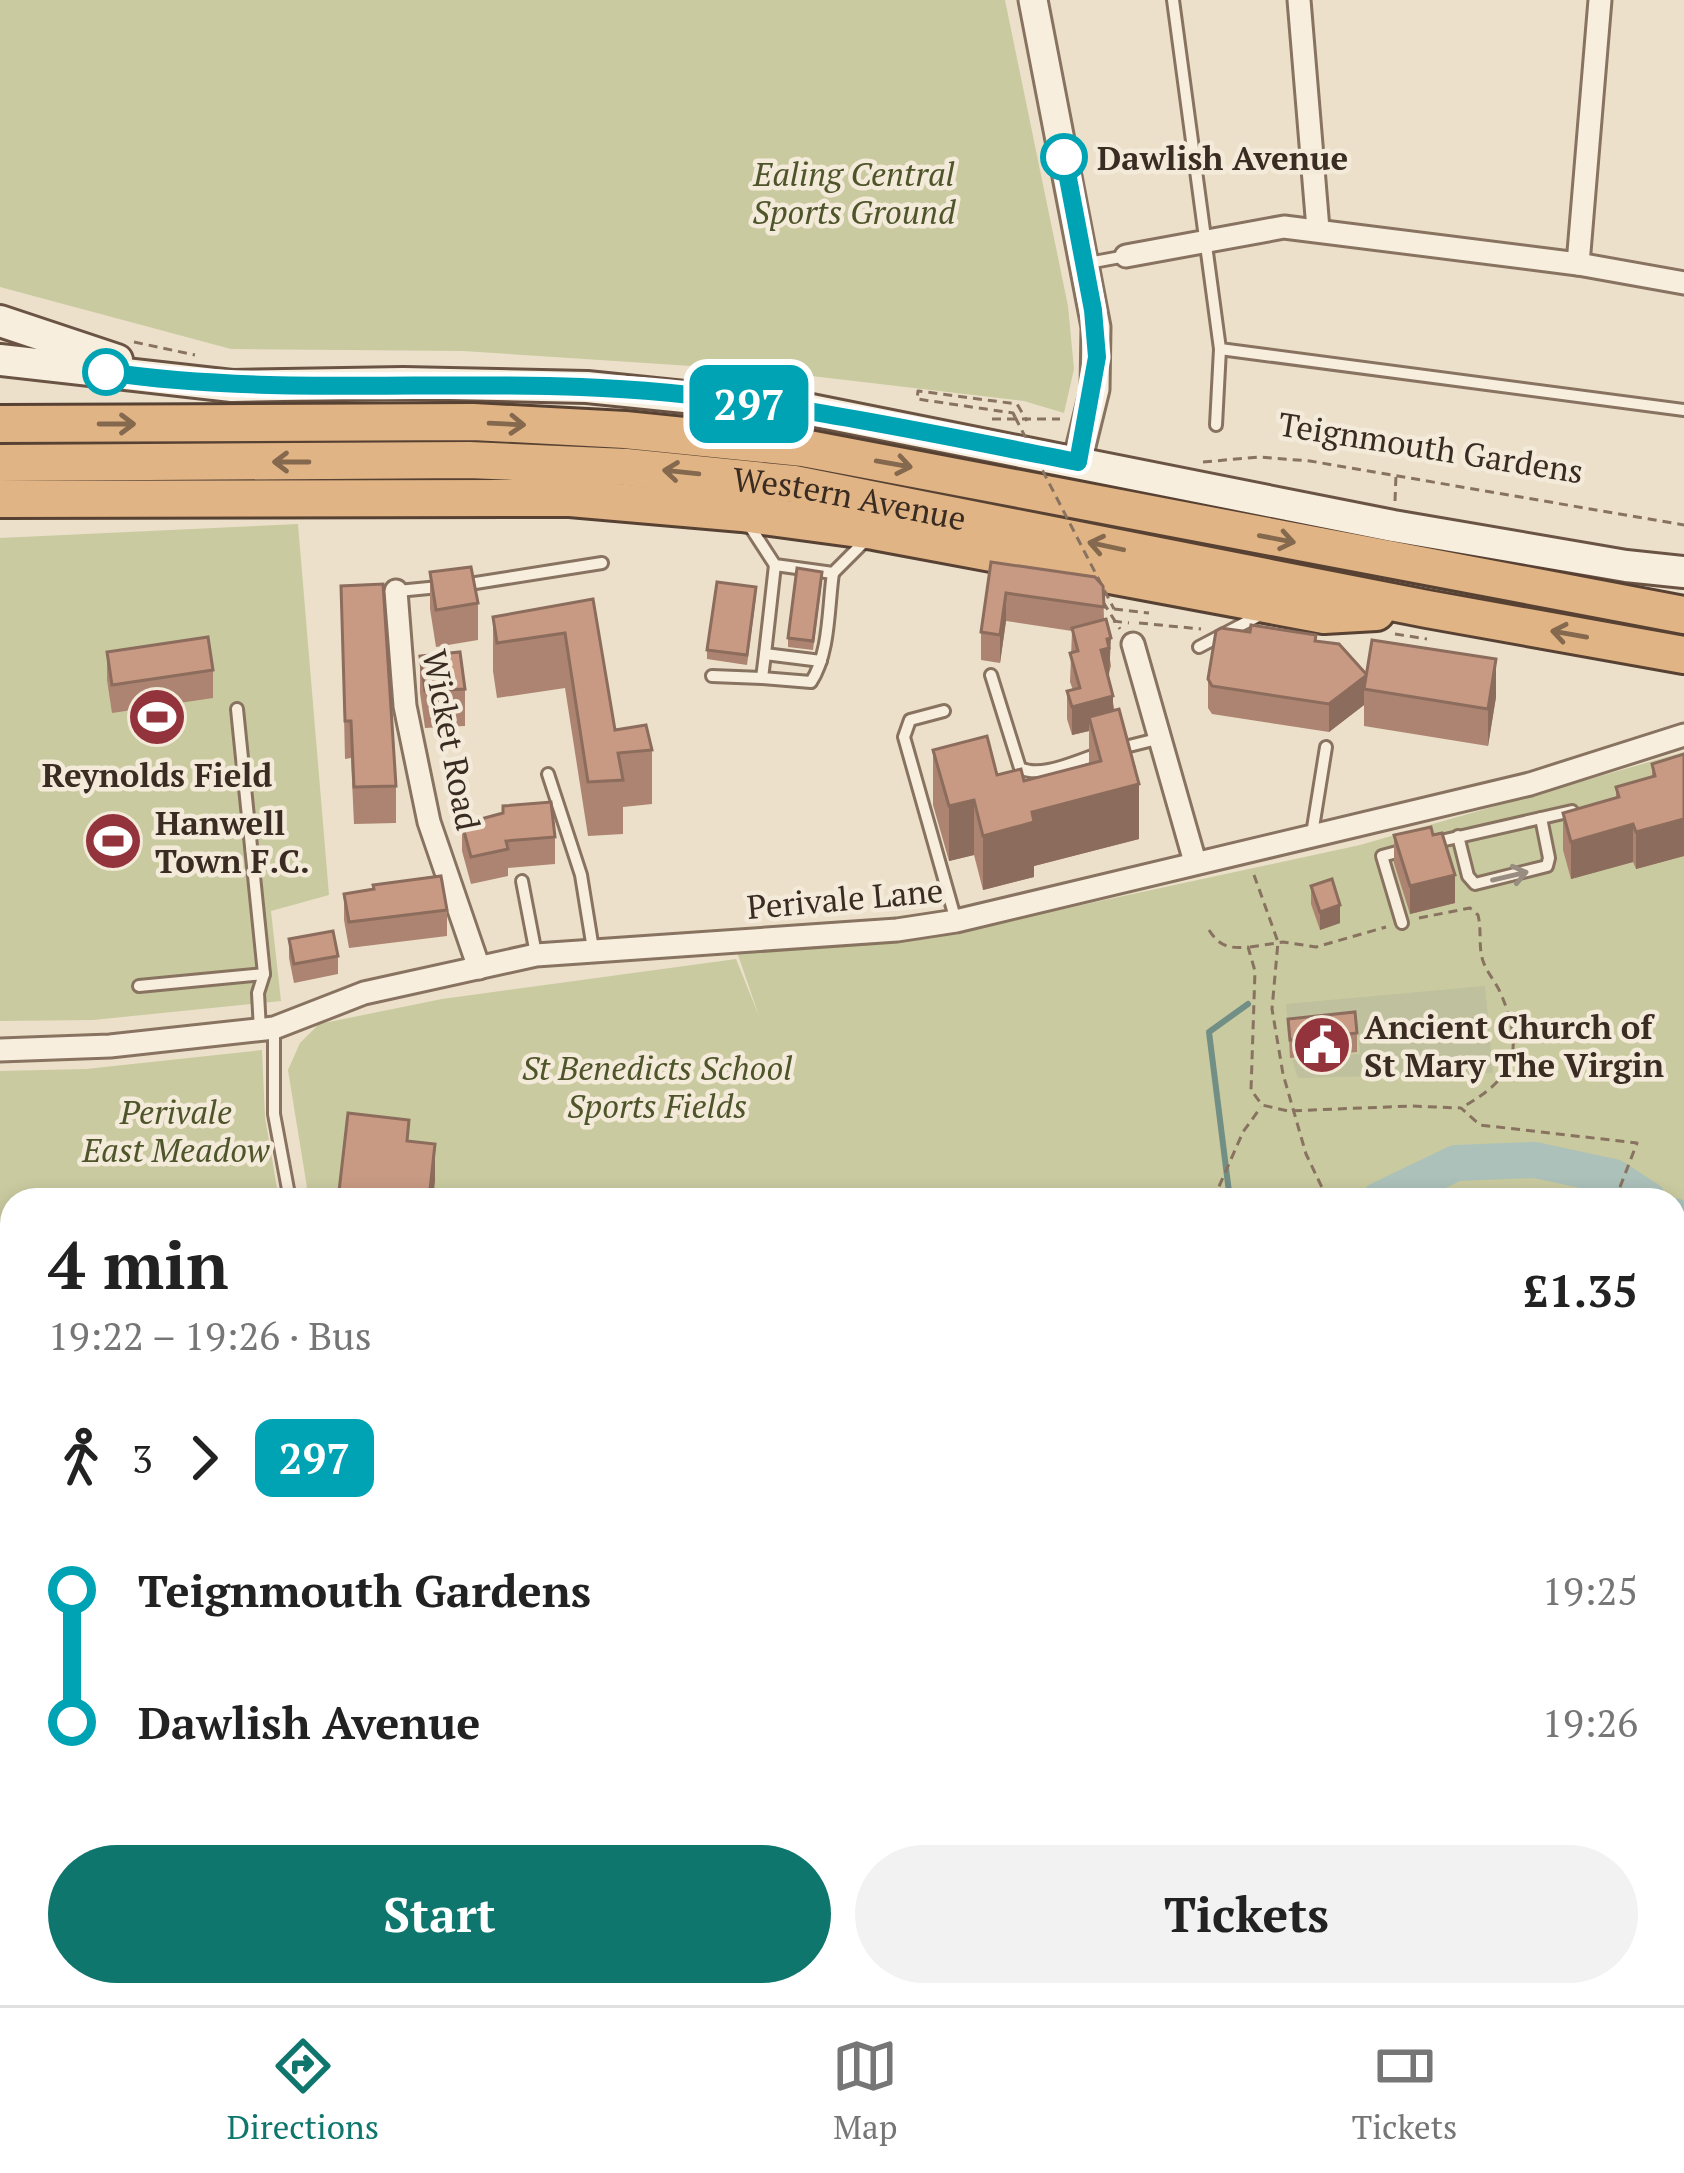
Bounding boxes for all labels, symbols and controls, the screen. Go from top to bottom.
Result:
marker: Dawlish Avenue [1042,135,1086,179]
place label: Dawlish Avenue [1097,136,1348,179]
park label: Ealing Central Sports Ground [752,152,957,233]
unlabelled marker [84,350,128,394]
line badge: 297 [680,365,818,443]
text: 297 [713,376,785,432]
street label: Teignmouth Gardens [1276,402,1586,492]
one-way arrow [97,413,136,435]
one-way arrow [487,413,526,436]
one-way arrow [272,450,311,473]
one-way arrow [874,454,913,476]
street label: Western Avenue [731,456,970,539]
one-way arrow [662,460,701,483]
one-way arrow [1257,529,1296,551]
one-way arrow [1088,534,1126,557]
one-way arrow [1550,622,1589,645]
street label: Wicket Road [413,646,491,834]
sports icon: Reynolds Field [126,686,188,748]
place label: Reynolds Field [42,753,273,796]
place label: Hanwell Town F.C. [155,801,310,882]
sports icon: Hanwell Town F.C. [82,810,144,872]
one-way arrow [1491,864,1529,887]
street label: Perivale Lane [745,868,945,928]
place label: Ancient Church of St Mary The Virgin [1364,1005,1664,1086]
public building icon: Ancient Church of St Mary The Virgin [1291,1014,1353,1076]
park label: St Benedicts School Sports Fields [522,1046,792,1127]
park label: Perivale East Meadow [81,1090,270,1171]
text: 4 min [48,1220,229,1308]
text: £1.35 [1523,1260,1638,1320]
text: 19:22 – 19:26 · Bus [48,1309,372,1361]
icon: walk [48,1425,114,1491]
icon: forward [171,1425,237,1491]
text: 297 [279,1430,350,1486]
text: 3 [132,1432,153,1484]
text: Teignmouth Gardens [138,1560,591,1620]
text: 19:25 [1542,1564,1638,1616]
text: Dawlish Avenue [138,1692,480,1752]
text: 19:26 [1542,1696,1638,1748]
button: Start [48,1845,831,1983]
button: Tickets [855,1845,1638,1983]
tab: Directions [227,2033,379,2148]
tab: Map [832,2033,898,2148]
tab: Tickets [1352,2033,1457,2148]

